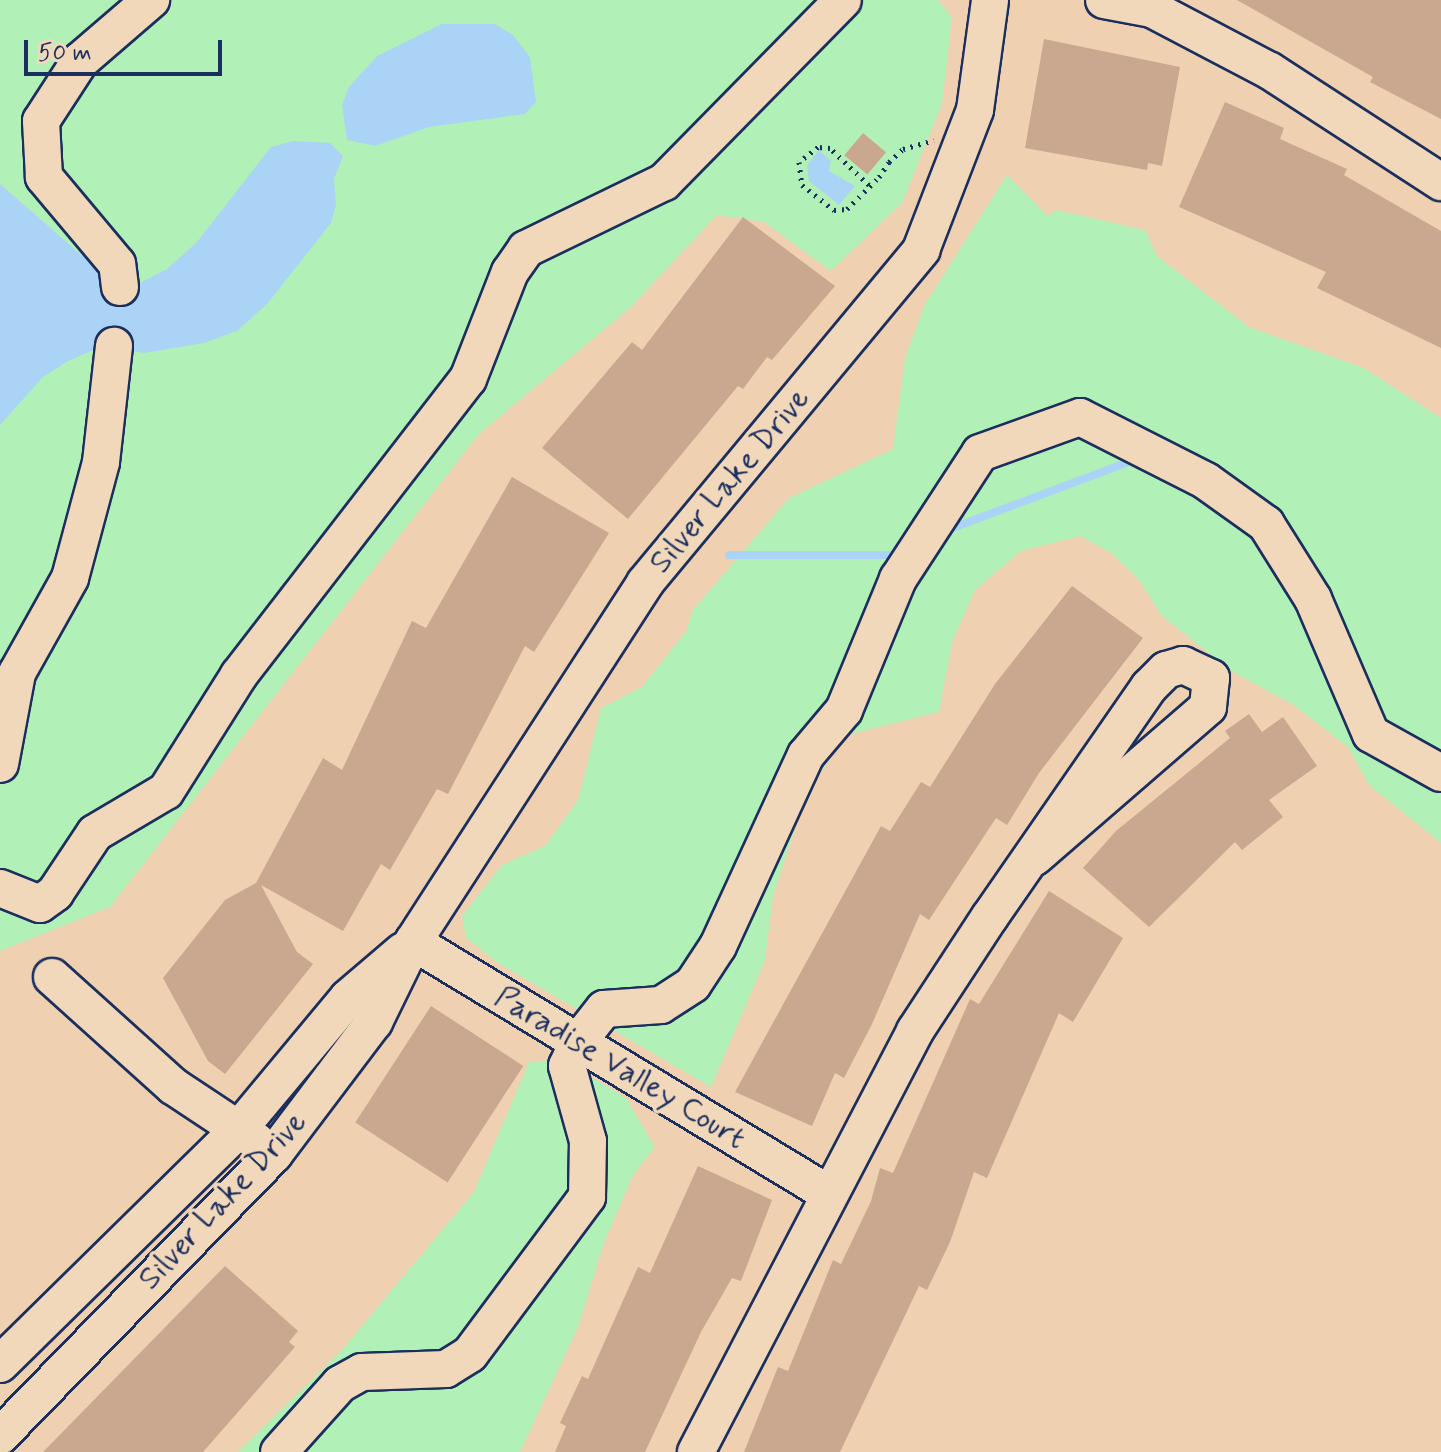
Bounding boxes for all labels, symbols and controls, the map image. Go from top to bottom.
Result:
scale bar [28,24,226,74]
text: 50 m [38,38,92,69]
street label: Silver Lake Drive [641,380,819,582]
street label: Paradise Valley Court [485,977,755,1159]
street label: Silver Lake Drive [130,1104,316,1298]

